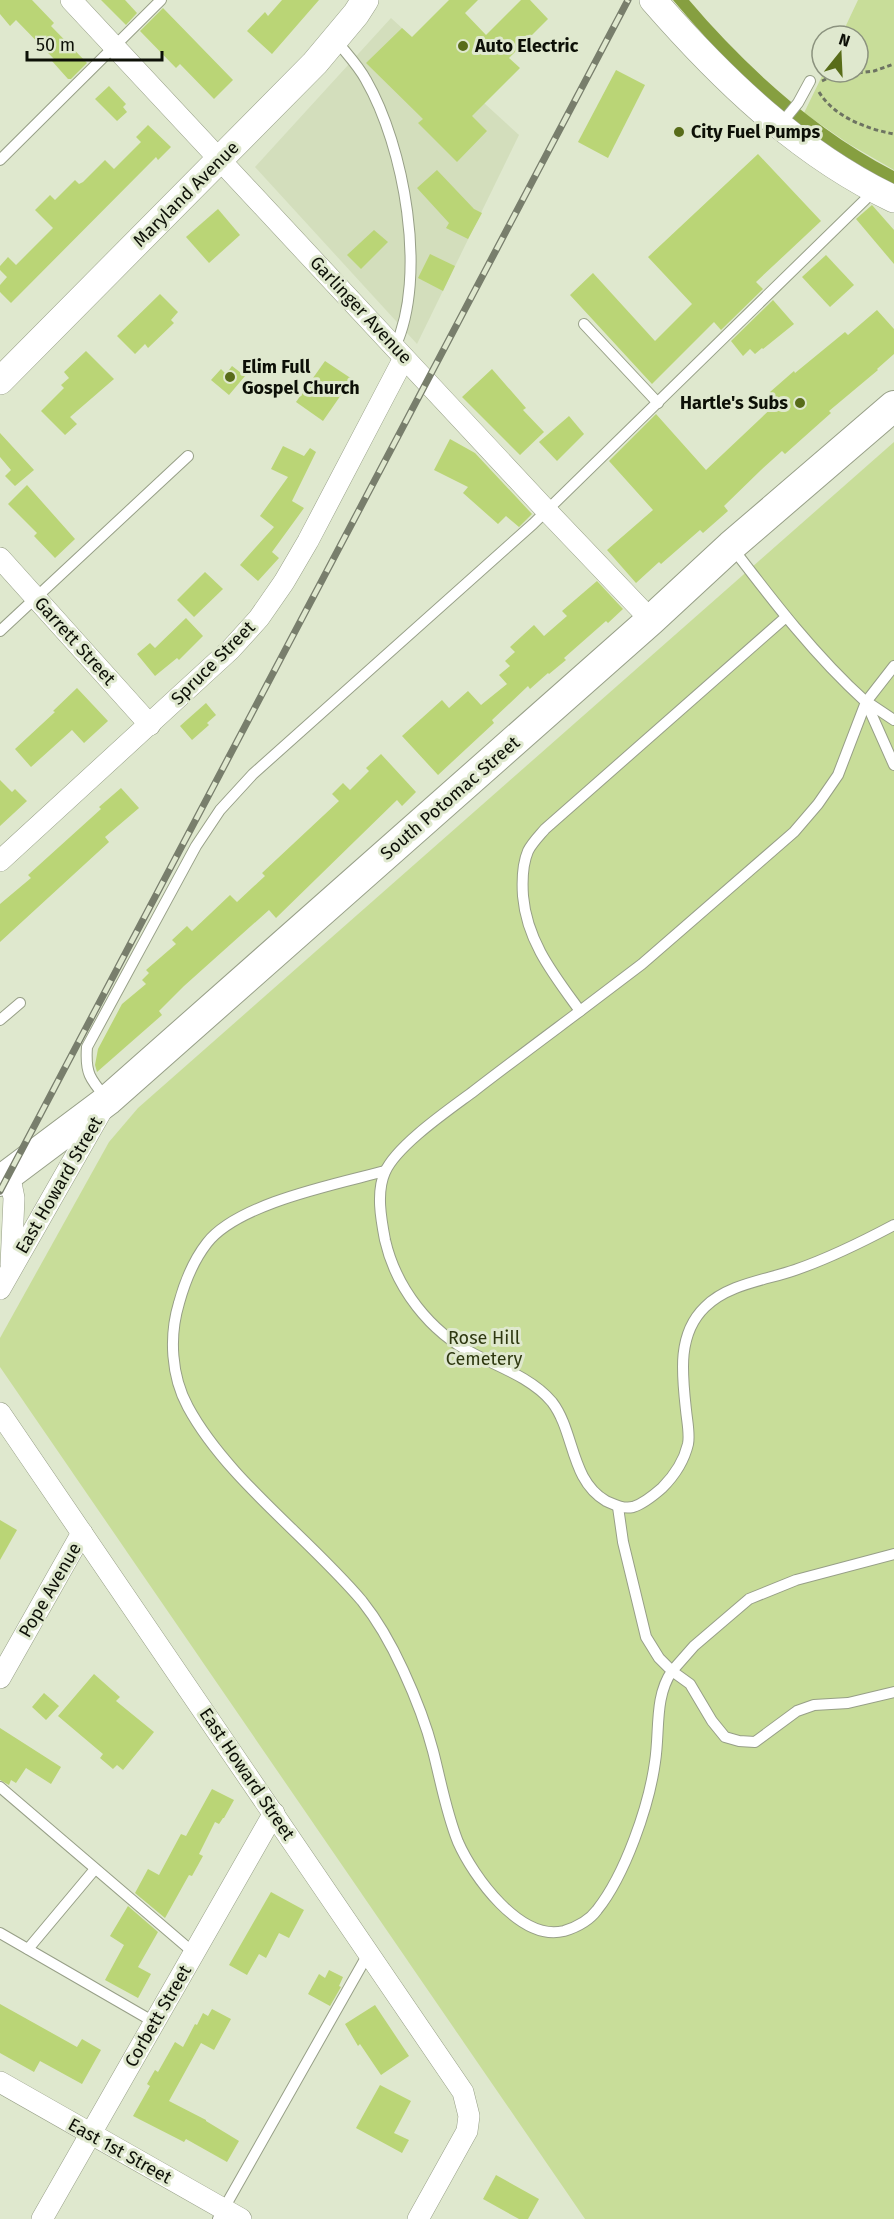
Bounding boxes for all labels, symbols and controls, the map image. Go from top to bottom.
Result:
scale bar [27,24,162,62]
north arrow [810,24,870,84]
text: N [837,30,852,51]
text: 50 m [36,34,75,56]
place label: Auto Electric [474,35,579,57]
marker: Auto Electric [456,39,470,53]
place label: City Fuel Pumps [691,121,820,143]
marker: City Fuel Pumps [672,125,686,139]
street label: Maryland Avenue [129,137,243,251]
street label: Garlinger Avenue [305,252,417,368]
place label: Elim Full Gospel Church [242,356,360,399]
marker: Elim Full Gospel Church [223,370,237,384]
place label: Hartle's Subs [680,392,788,414]
marker: Hartle's Subs [793,396,807,410]
street label: Garrett Street [30,592,121,690]
street label: Spruce Street [166,616,260,710]
street label: South Potomac Street [376,731,524,864]
street label: East Howard Street [11,1112,107,1257]
park label: Rose Hill Cemetery [446,1327,522,1370]
street label: Pope Avenue [14,1539,86,1641]
street label: East Howard Street [195,1704,300,1845]
street label: Corbett Street [120,1961,196,2071]
street label: East 1st Street [64,2113,176,2189]

